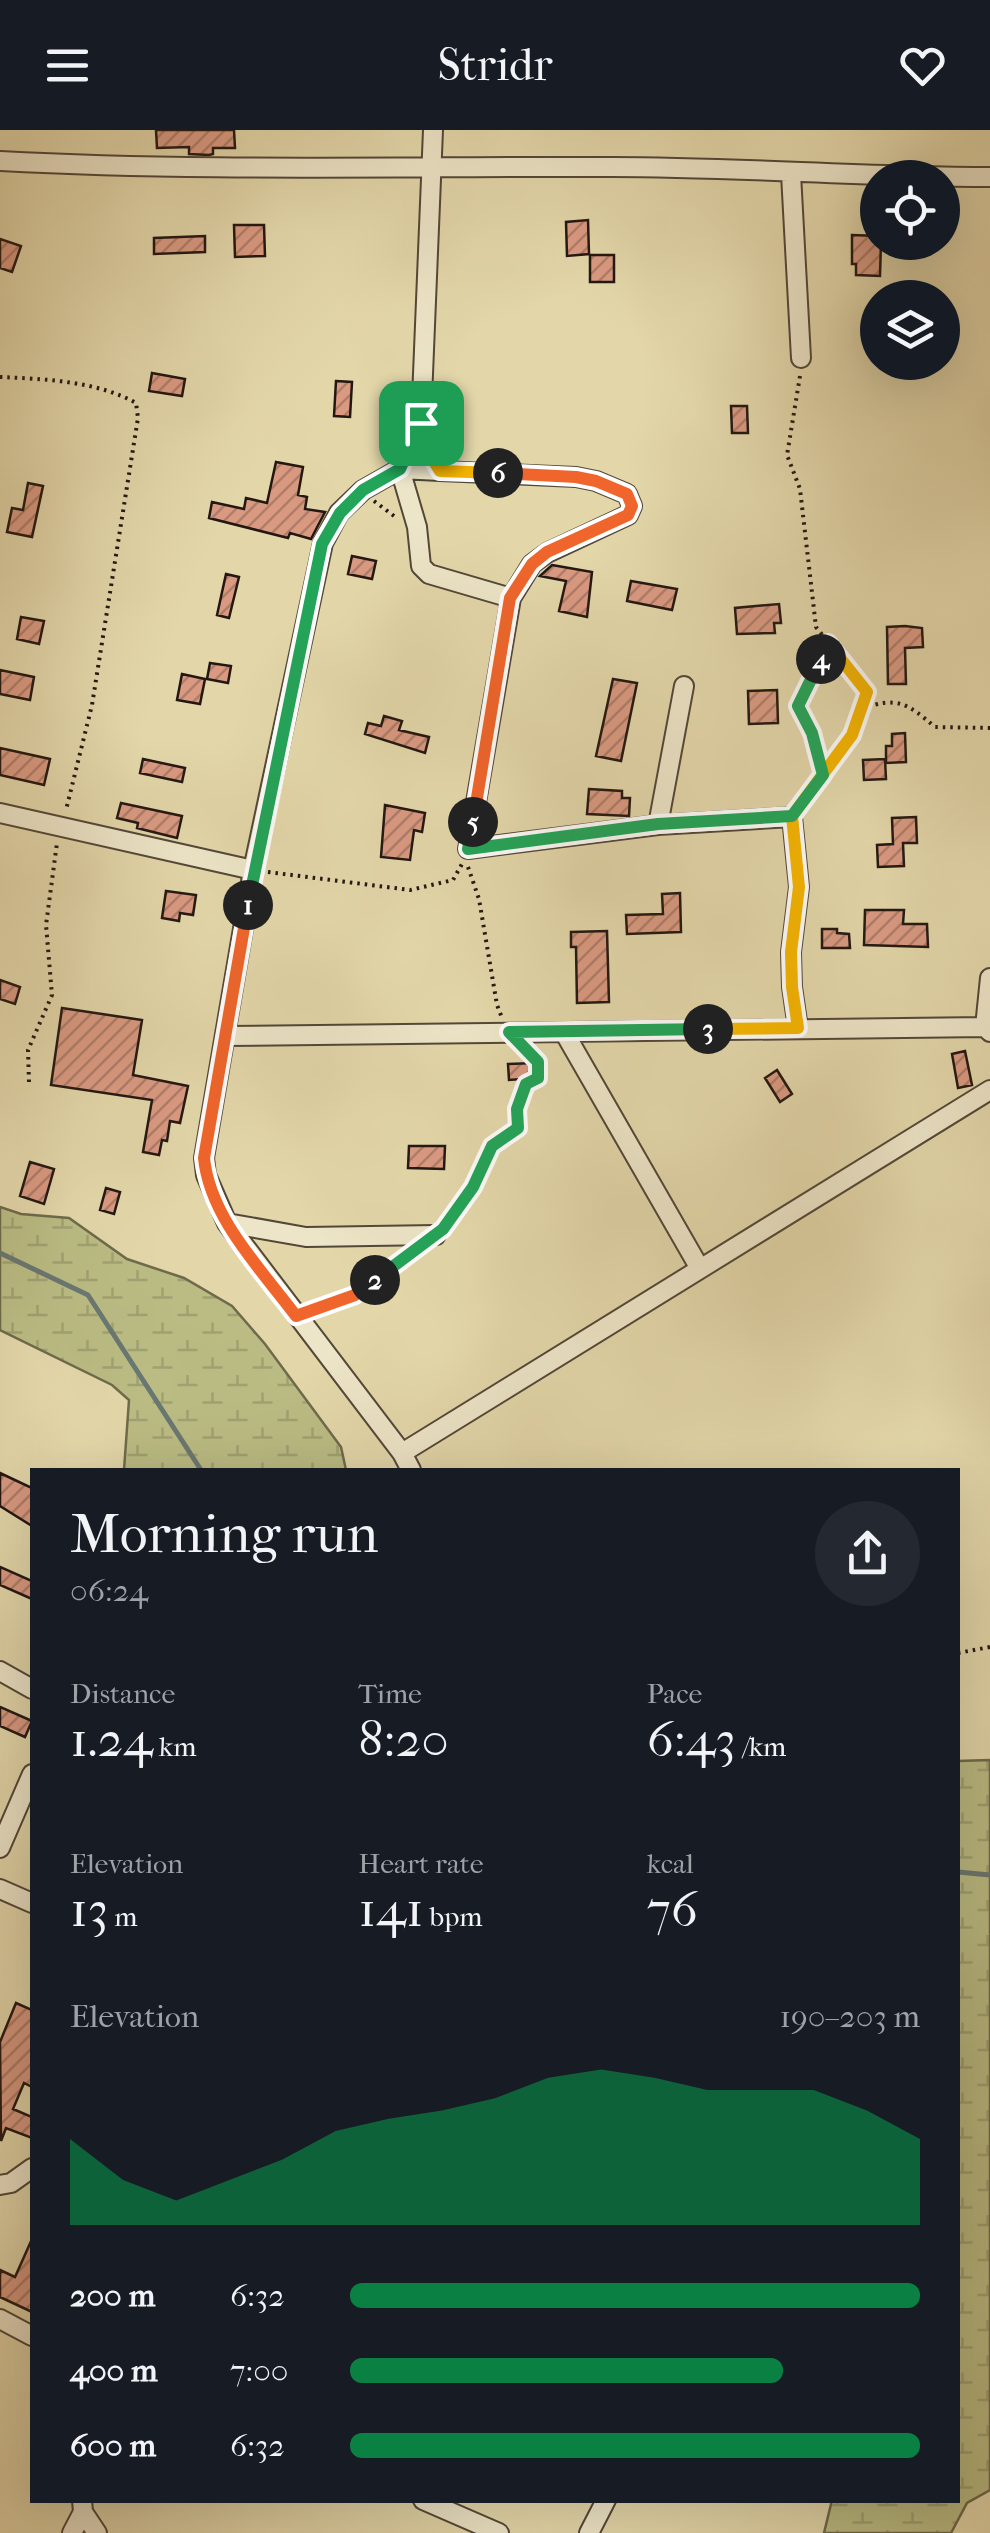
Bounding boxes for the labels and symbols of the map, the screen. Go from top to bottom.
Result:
pin [379,381,464,466]
pin: 6 [473,448,523,498]
pin: 4 [796,634,846,684]
pin: 5 [448,797,498,847]
pin: 1 [223,880,273,930]
pin: 3 [683,1004,733,1054]
pin: 2 [350,1255,400,1305]

